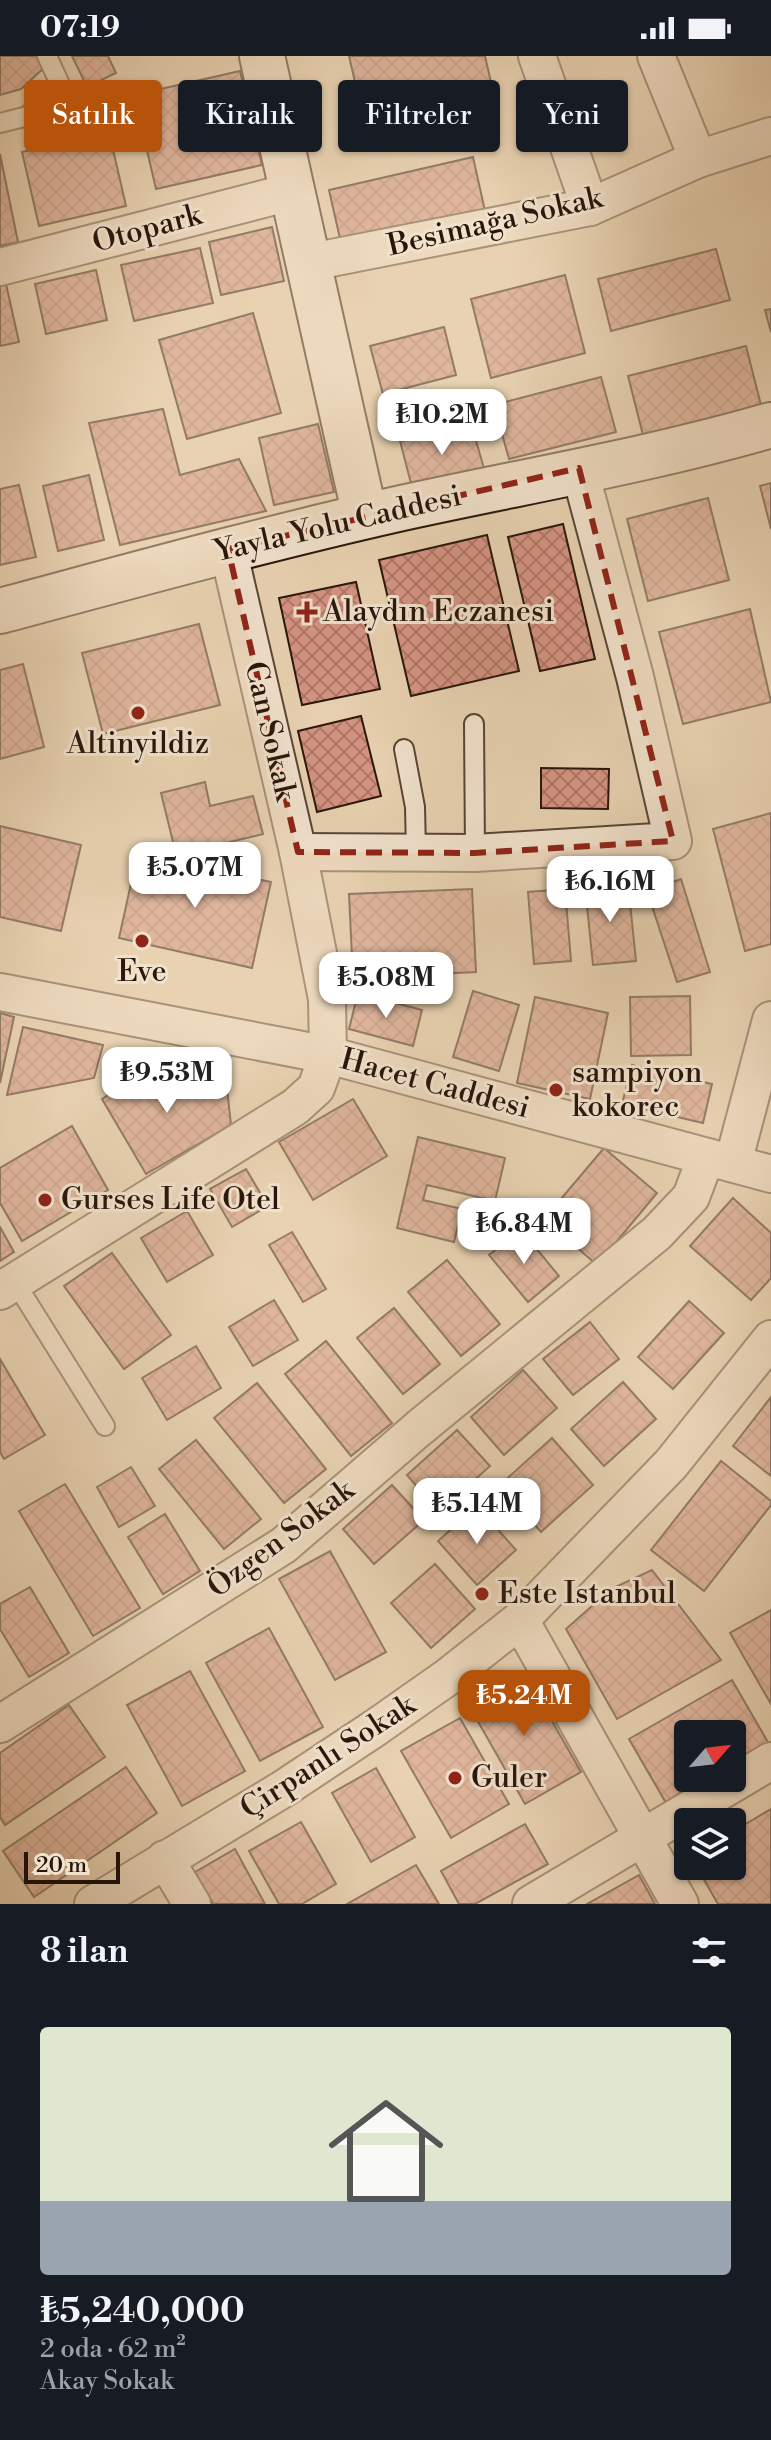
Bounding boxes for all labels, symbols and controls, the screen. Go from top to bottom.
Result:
text: 07:19 [40,9,120,47]
chip: Satılık [24,80,162,152]
chip: Kiralık [178,80,322,152]
chip: Filtreler [338,80,500,152]
chip: Yeni [516,80,628,152]
street label: Besimağa Sokak [383,179,607,265]
street label: Otopark [88,196,207,262]
pin: ₺10.2M [377,389,507,457]
text: ₺10.2M [395,399,489,431]
street label: Yayla Yolu Caddesi [209,477,465,571]
place label: Alaydın Eczanesi [322,593,554,631]
marker: Alaydın Eczanesi [298,603,316,621]
street label: Can Sokak [236,658,305,805]
marker: Altinyildiz [129,704,147,722]
place label: Altinyildiz [66,725,209,763]
pin: ₺5.07M [130,842,260,910]
text: ₺5.07M [147,852,243,884]
pin: ₺6.16M [545,856,675,924]
text: ₺6.16M [565,866,655,898]
marker: Eve [133,932,151,950]
pin: ₺5.08M [321,952,451,1020]
place label: Eve [117,953,167,991]
text: ₺5.08M [337,962,435,994]
street label: Hacet Caddesi [336,1040,534,1128]
pin: ₺9.53M [102,1047,232,1115]
place label: sampiyon kokorec [572,1054,703,1126]
text: ₺9.53M [120,1057,214,1089]
marker: sampiyon kokorec [547,1081,565,1099]
place label: Gurses Life Otel [61,1181,280,1219]
marker: Gurses Life Otel [36,1191,54,1209]
pin: ₺6.84M [459,1198,589,1266]
text: ₺6.84M [476,1208,572,1240]
street label: Özgen Sokak [200,1470,363,1606]
pin: ₺5.14M [412,1478,542,1546]
text: ₺5.14M [431,1488,523,1520]
place label: Este Istanbul [498,1575,676,1613]
marker: Este Istanbul [473,1585,491,1603]
pin: ₺5.24M [459,1670,589,1738]
text: ₺5.24M [476,1680,572,1712]
street label: Çirpanlı Sokak [233,1686,424,1828]
north arrow [674,1720,746,1792]
map controls [674,1720,746,1880]
place label: Guler [471,1759,547,1797]
marker: Guler [446,1769,464,1787]
button: layers [674,1808,746,1880]
scale bar [24,1848,120,1884]
text: 20 m [36,1852,87,1879]
icon: filters [687,1930,731,1974]
text: 8 ilan [40,1931,128,1973]
icon: home [314,2079,458,2223]
text: ₺5,240,000 [40,2291,245,2333]
text: 2 oda · 62 m² [40,2333,186,2365]
text: Akay Sokak [40,2365,174,2397]

